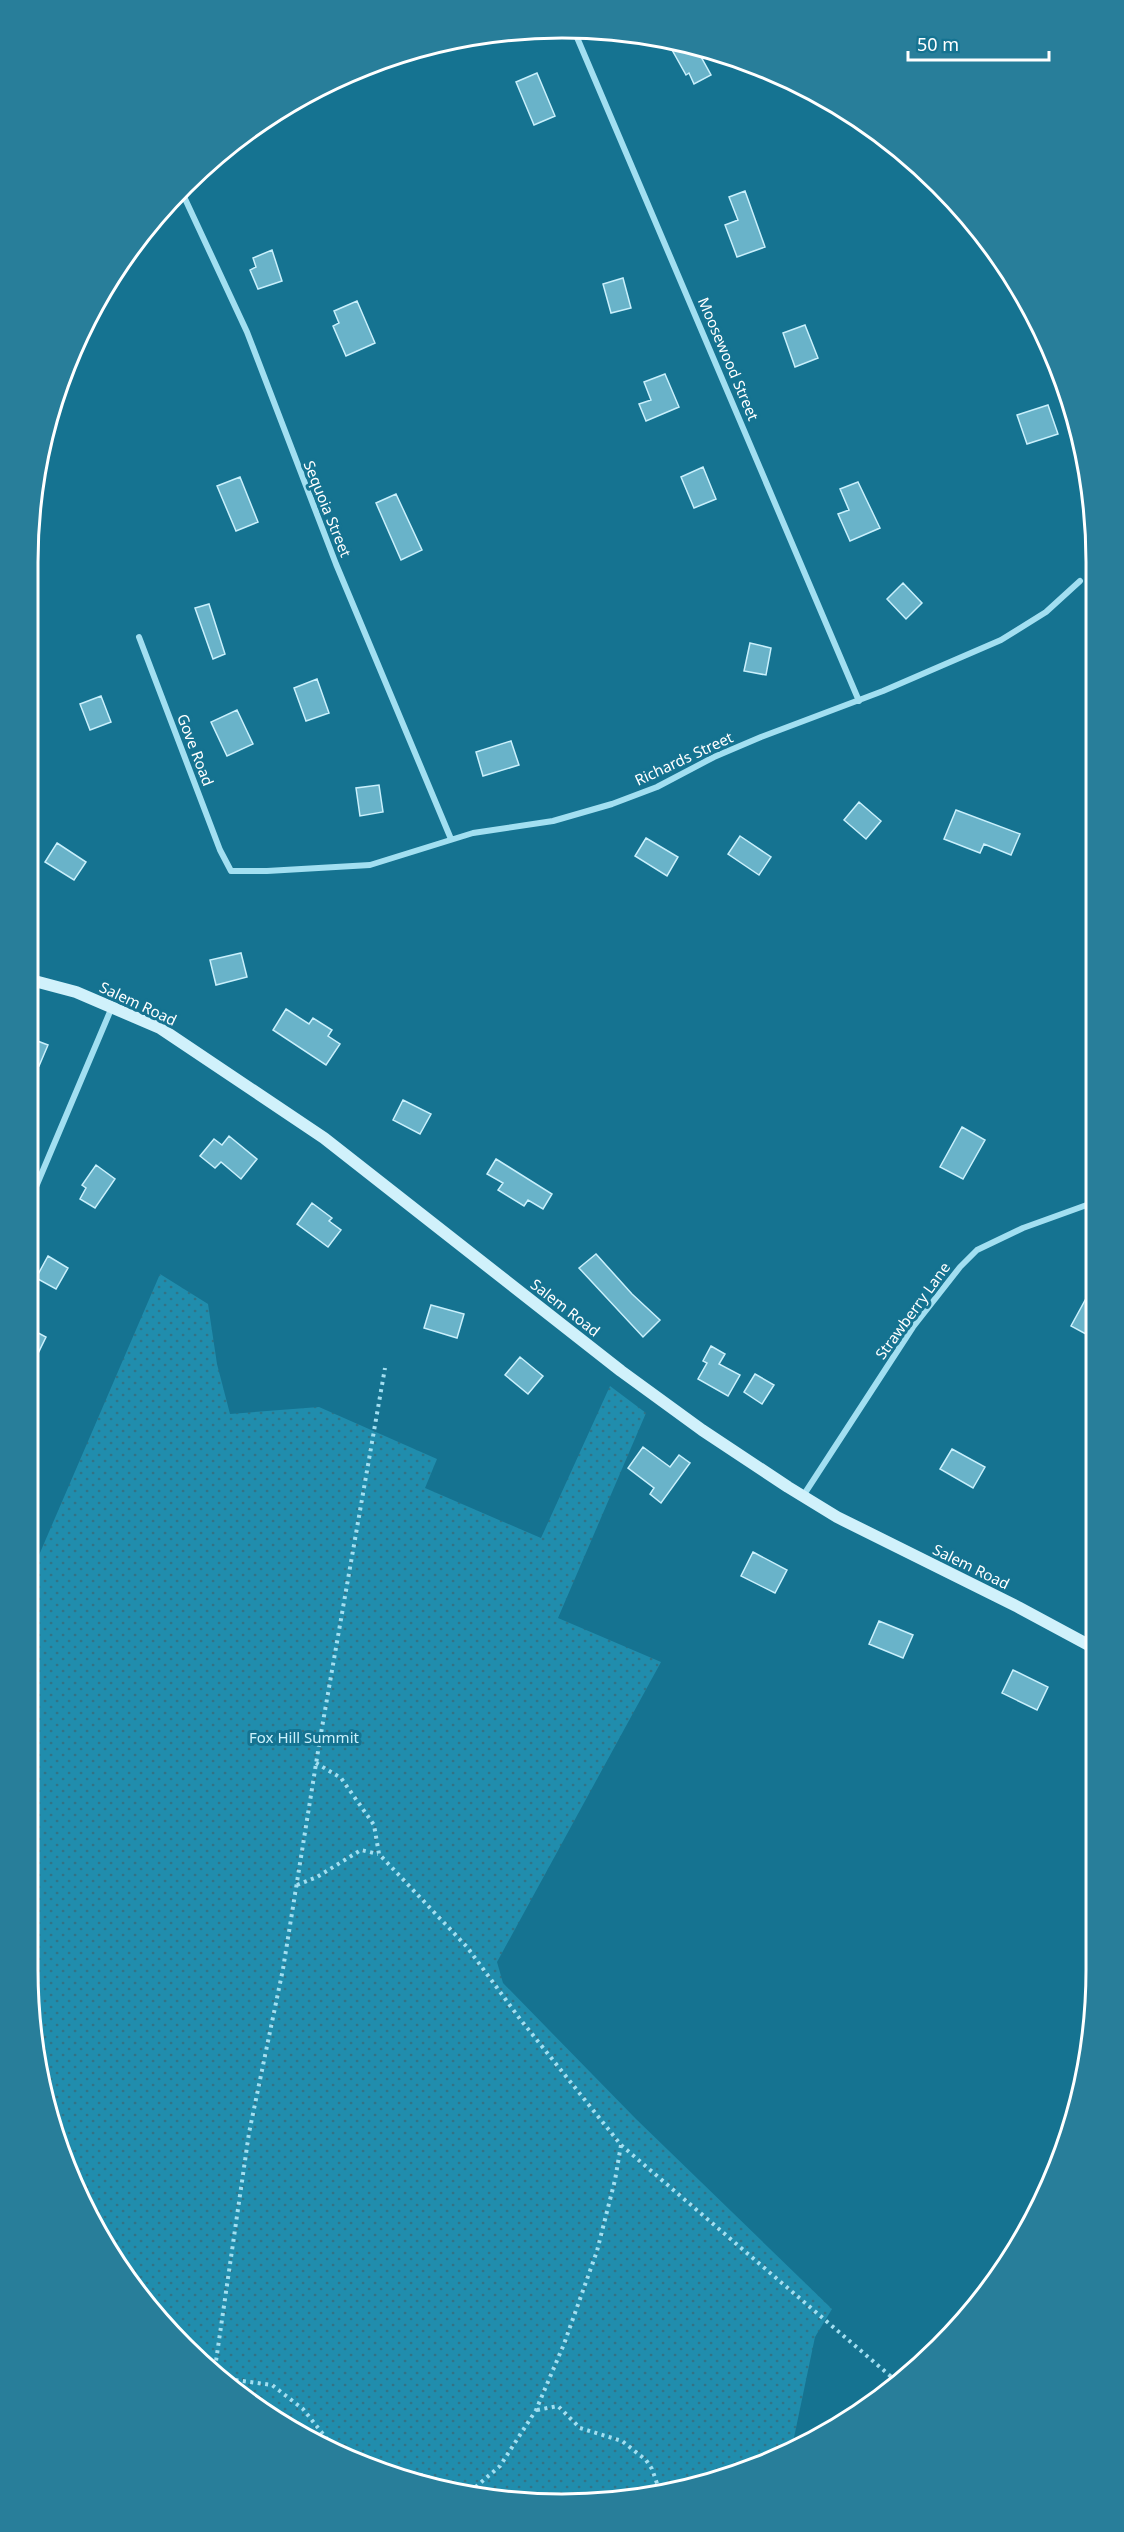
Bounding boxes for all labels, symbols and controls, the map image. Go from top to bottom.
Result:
scale bar [908,24,1049,62]
text: 50 m [917,32,959,56]
street label: Moosewood Street [694,294,764,424]
street label: Sequoia Street [299,457,357,560]
street label: Gove Road [173,711,219,789]
street label: Richards Street [631,726,736,790]
street label: Salem Road [97,977,180,1030]
street label: Strawberry Lane [870,1258,954,1363]
street label: Salem Road [527,1274,604,1341]
street label: Salem Road [930,1539,1013,1593]
park label: Fox Hill Summit [249,1727,360,1747]

